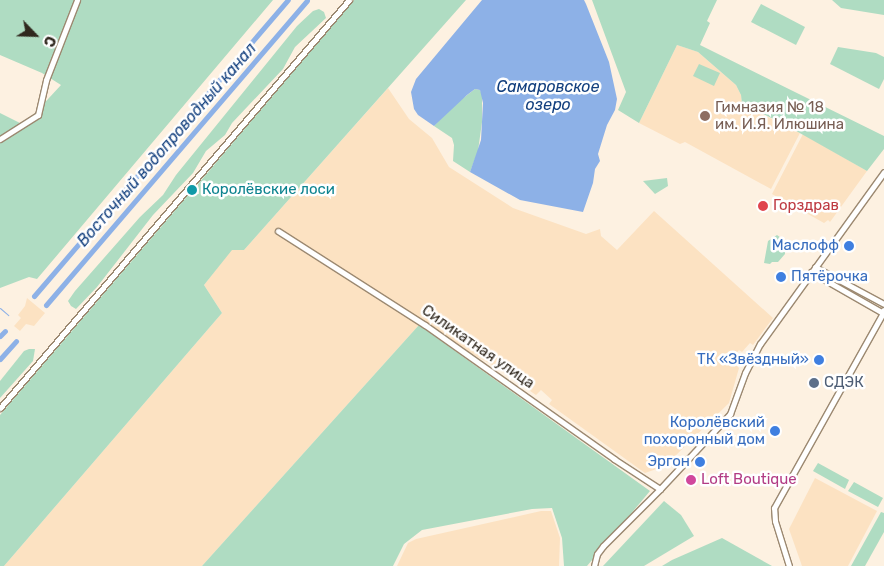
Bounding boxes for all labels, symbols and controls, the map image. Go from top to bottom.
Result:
north arrow [10,10,60,60]
text: С [39,33,59,49]
water label: Восточный водопроводный канал [73,39,261,251]
water label: Самаровское озеро [497,77,599,115]
place label: Гимназия № 18 им. И.Я. Илюшина [715,98,844,133]
marker: Гимназия № 18 им. И.Я. Илюшина [699,110,711,122]
place label: Королёвские лоси [202,181,335,199]
marker: Королёвские лоси [186,184,198,196]
place label: Горздрав [773,197,839,215]
marker: Горздрав [757,200,769,212]
place label: Маслофф [772,237,839,255]
marker: Маслофф [843,240,855,252]
place label: Пятёрочка [791,268,868,286]
marker: Пятёрочка [775,271,787,283]
street label: Силикатная улица [418,301,538,393]
place label: ТК «Звёздный» [697,351,809,369]
marker: ТК «Звёздный» [813,354,825,366]
place label: СДЭК [824,374,864,392]
marker: СДЭК [808,377,820,389]
place label: Королёвский похоронный дом [644,413,765,448]
marker: Королёвский похоронный дом [769,425,781,437]
place label: Эргон [647,453,690,471]
marker: Эргон [694,456,706,468]
place label: Loft Boutique [701,471,797,489]
marker: Loft Boutique [685,474,697,486]

